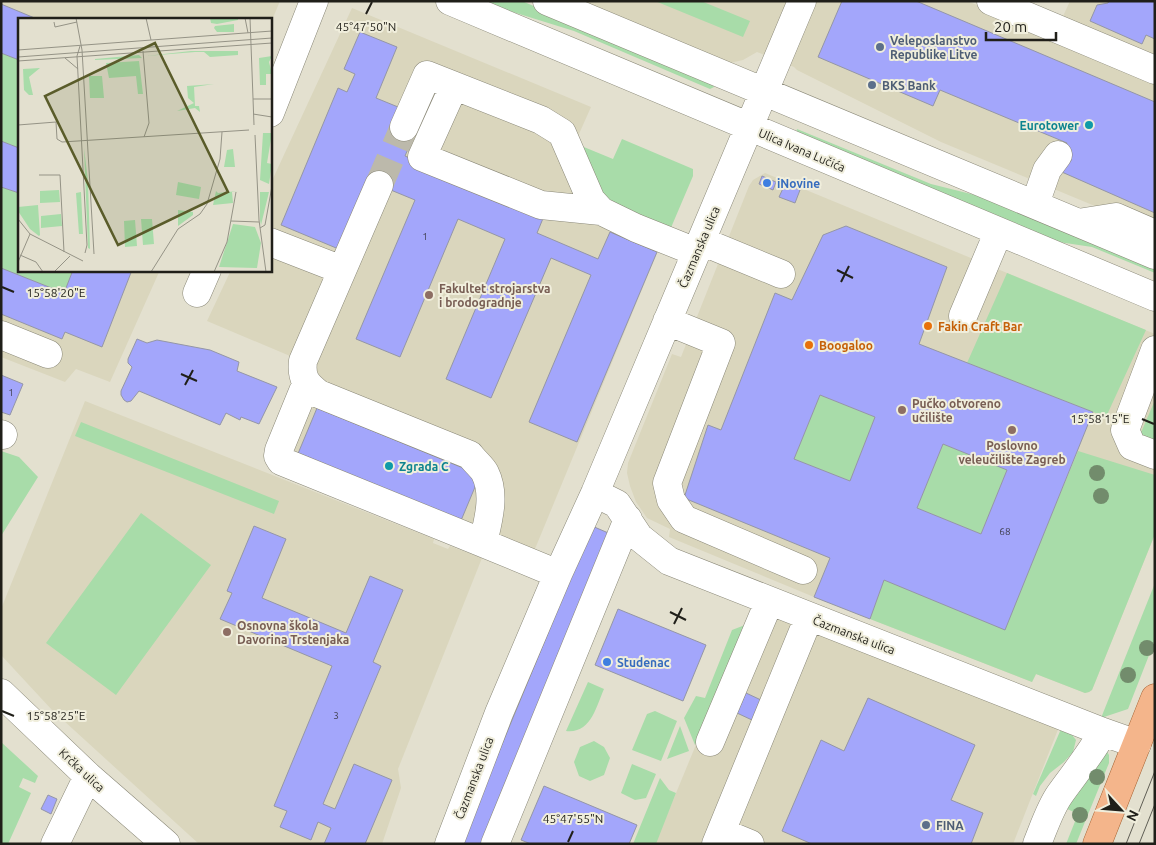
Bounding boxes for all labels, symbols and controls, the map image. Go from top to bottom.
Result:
scale bar [986,10,1056,42]
inset map [18,18,271,271]
text: 20 m [994,18,1027,35]
text: 45°47'50"N [336,20,396,33]
place label: Veleposlanstvo Republike Litve [890,34,978,61]
marker: Veleposlanstvo Republike Litve [874,41,886,53]
marker: BKS Bank [866,79,878,91]
place label: BKS Bank [882,79,936,92]
place label: Eurotower [1020,119,1079,132]
marker: Eurotower [1083,119,1095,131]
street label: Ulica Ivana Lučića [757,126,847,174]
marker: iNovine [761,177,773,189]
place label: iNovine [777,177,820,190]
street label: Čazmanska ulica [676,204,722,290]
house number: 1 [422,231,428,242]
place label: Fakultet strojarstva i brodogradnje [439,282,551,309]
text: 15°58'20"E [27,286,86,299]
marker: Fakultet strojarstva i brodogradnje [423,289,435,301]
marker: Fakin Craft Bar [922,320,934,332]
place label: Fakin Craft Bar [938,320,1022,333]
marker: Boogaloo [803,339,815,351]
place label: Boogaloo [819,339,873,352]
house number: 1 [8,387,14,398]
place label: Pučko otvoreno učilište [912,397,1001,424]
marker: Pučko otvoreno učilište [896,404,908,416]
text: 15°58'15"E [1071,412,1130,425]
marker: Poslovno veleučilište Zagreb [1006,424,1018,436]
place label: Poslovno veleučilište Zagreb [958,439,1066,466]
marker: Zgrada C [383,460,395,472]
place label: Zgrada C [399,460,449,473]
house number: 68 [999,526,1011,537]
street label: Čazmanska ulica [811,613,897,657]
place label: Osnovna škola Davorina Trstenjaka [237,619,349,646]
marker: Osnovna škola Davorina Trstenjaka [221,626,233,638]
marker: Studenac [601,656,613,668]
place label: Studenac [617,656,670,669]
text: 15°58'25"E [27,709,86,722]
house number: 3 [333,710,339,721]
street label: Čazmanska ulica [452,735,496,821]
street label: Krčka ulica [57,746,107,794]
north arrow [1096,785,1146,835]
text: N [1123,807,1142,824]
text: 45°47'55"N [543,812,603,825]
marker: FINA [920,819,932,831]
place label: FINA [936,819,964,832]

